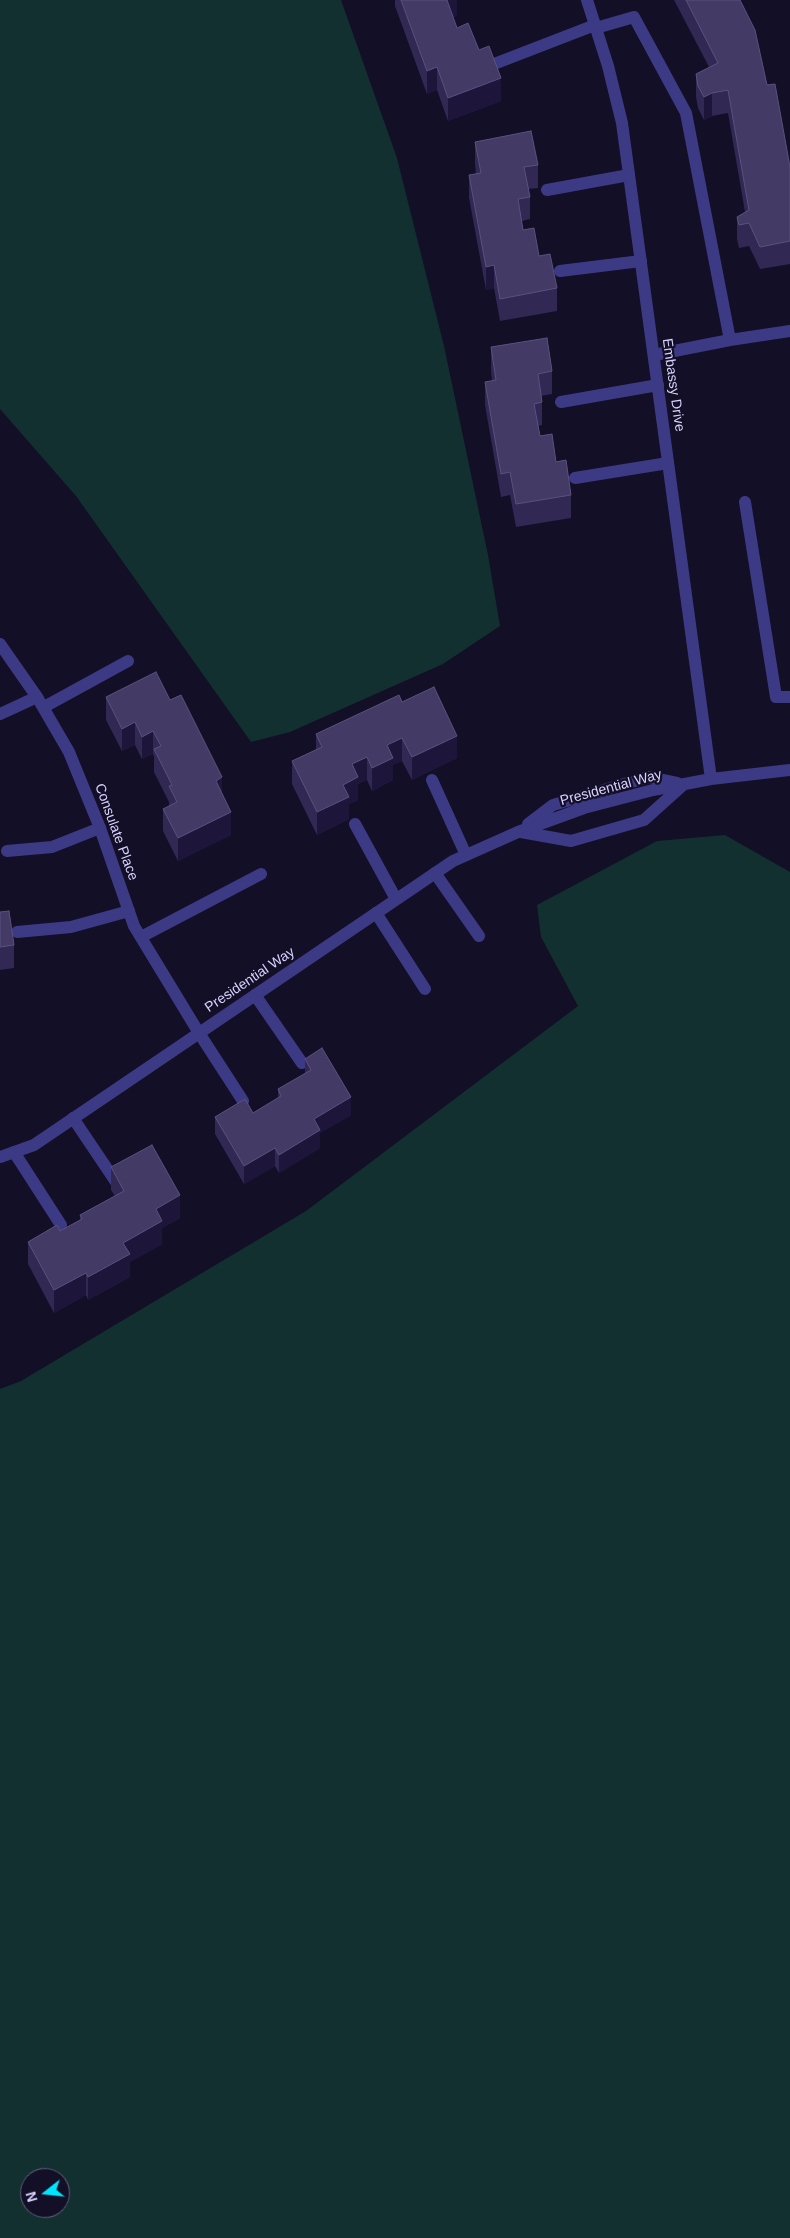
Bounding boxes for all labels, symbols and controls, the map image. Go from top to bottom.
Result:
street label: Embassy Drive [658,337,688,433]
street label: Presidential Way [558,766,664,810]
street label: Consulate Place [91,781,141,883]
street label: Presidential Way [202,944,298,1016]
north arrow [20,2168,70,2218]
text: N [22,2190,41,2204]

